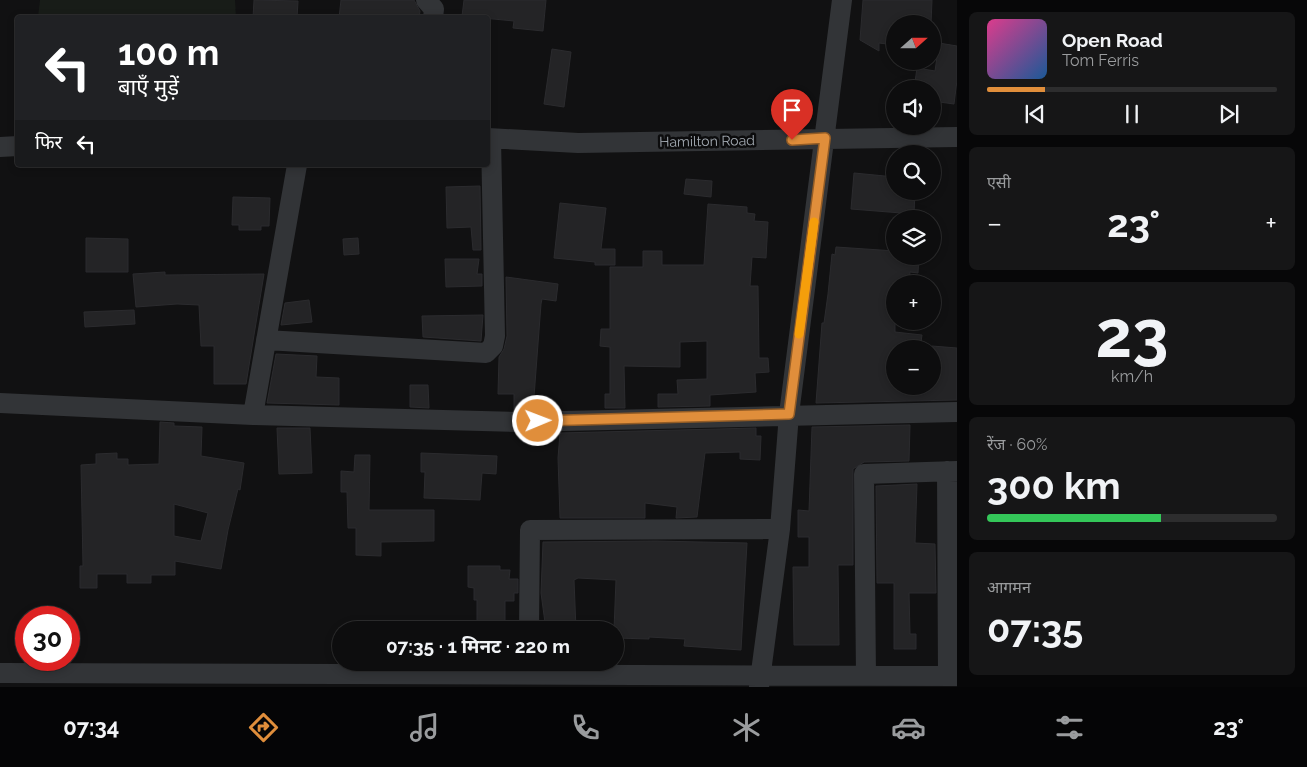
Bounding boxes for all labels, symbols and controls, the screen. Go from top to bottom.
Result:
north arrow [886,15,941,70]
map controls [886,15,941,395]
text: Open Road [1062,29,1163,51]
text: 100 m [118,32,219,73]
icon: left [35,35,100,100]
text: Tom Ferris [1062,51,1139,70]
text: बाएँ मुड़ें [118,74,179,100]
button: sound [886,80,941,135]
pin [771,89,813,140]
icon: arrive [778,96,806,124]
icon: previous [1021,100,1049,128]
icon: pause [1118,100,1146,128]
icon: next [1215,100,1243,128]
icon: left [72,130,100,158]
text: फिर [35,131,62,153]
street label: Hamilton Road [659,132,755,150]
button: search [886,145,941,200]
text: एसी [987,173,1011,192]
text: 23° [1107,201,1160,246]
text: − [987,207,1002,240]
text: + [1265,207,1277,240]
button: layers [886,210,941,265]
button: + [886,275,941,330]
text: 23 [1096,296,1168,372]
button: − [886,340,941,395]
text: km/h [1111,367,1153,386]
position arrow [511,394,563,446]
text: रेंज · 60% [987,435,1047,454]
text: 300 km [987,463,1121,508]
text: आगमन [987,578,1031,597]
speed limit sign: 30 [15,606,80,671]
text: 07:35 [987,606,1083,651]
text: 07:35 · 1 मिनट · 220 m [386,635,570,657]
icon: directions [246,710,281,745]
icon: music [407,710,442,745]
icon: phone [568,710,603,745]
icon: climate [729,710,764,745]
icon: car [891,710,926,745]
icon: filters [1052,710,1087,745]
text: 07:34 [63,714,119,740]
text: 23° [1213,714,1244,740]

